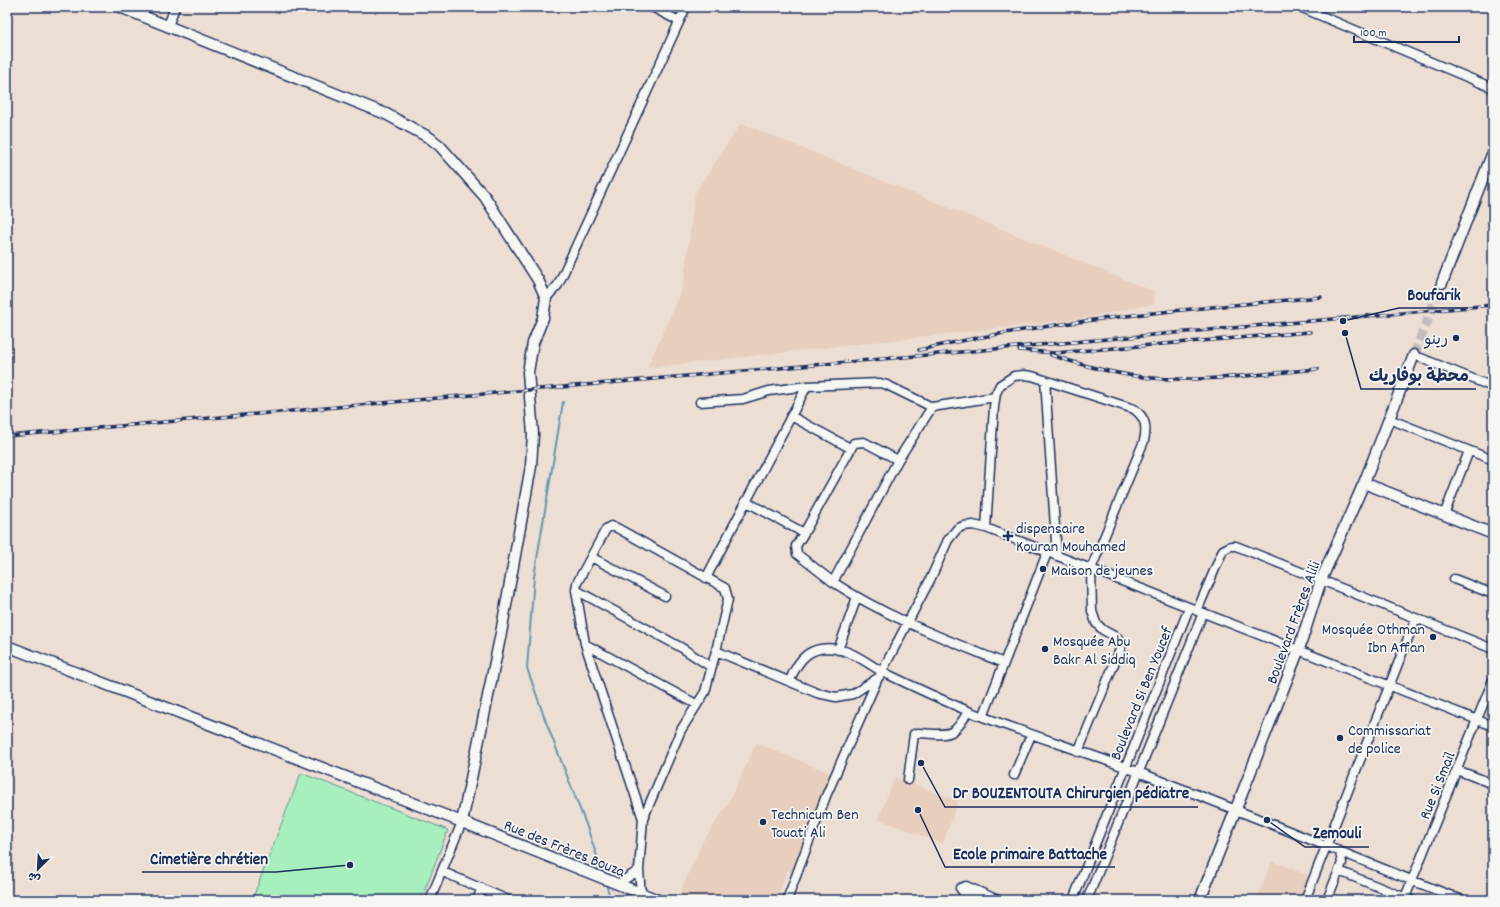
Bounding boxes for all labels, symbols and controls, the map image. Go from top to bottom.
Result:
scale bar [1354,18,1459,44]
text: 100 m [1360,25,1387,42]
callout: Boufarik [1399,279,1468,308]
text: Boufarik [1407,285,1461,309]
place label: رينو [1423,329,1448,352]
marker: رينو [1451,333,1461,343]
callout: محطة بوفاريك [1361,360,1476,389]
text: محطة بوفاريك [1369,366,1469,390]
place label: dispensaire Kouran Mouhamed [1016,518,1126,559]
marker: dispensaire Kouran Mouhamed [1003,531,1013,541]
street label: Boulevard Frères Alili [1261,558,1327,688]
place label: Maison de jeunes [1051,560,1153,583]
marker: Maison de jeunes [1038,564,1048,574]
place label: Mosquée Othman Ibn Affan [1322,619,1425,660]
street label: Boulevard Si Ben Youcef [1105,623,1180,764]
place label: Mosquée Abu Bakr Al Siddiq [1053,631,1136,672]
marker: Mosquée Othman Ibn Affan [1428,632,1438,642]
marker: Mosquée Abu Bakr Al Siddiq [1040,644,1050,654]
place label: Commissariat de police [1348,720,1431,761]
marker: Commissariat de police [1335,733,1345,743]
street label: Rue Si Smaïl [1414,748,1462,823]
callout: Dr BOUZENTOUTA Chirurgien pédiatre [945,778,1198,807]
text: Dr BOUZENTOUTA Chirurgien pédiatre [953,783,1190,807]
place label: Technicum Ben Touati Ali [771,804,859,845]
street label: Rue des Frères Bouza [500,815,629,884]
marker: Technicum Ben Touati Ali [758,817,768,827]
callout: Zemouli [1305,818,1369,847]
text: Zemouli [1313,823,1362,847]
callout: Ecole primaire Battache [945,838,1115,867]
callout: Cimetière chrétien [142,843,276,872]
text: Ecole primaire Battache [953,844,1107,868]
north arrow [18,849,58,889]
text: Cimetière chrétien [150,849,268,873]
text: ش [26,867,44,886]

